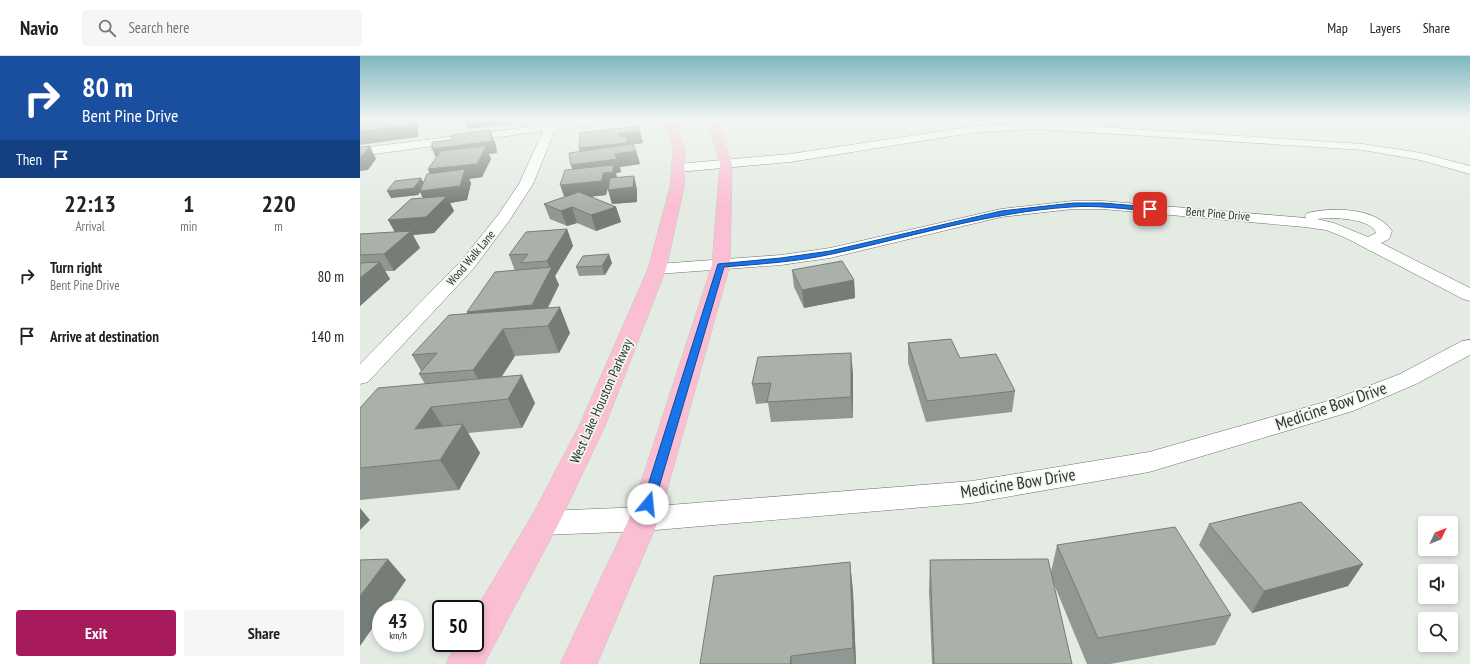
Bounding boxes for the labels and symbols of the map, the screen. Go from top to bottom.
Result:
pin [1133,192,1167,226]
street label: Bent Pine Drive [1185,203,1251,224]
street label: Wood Walk Lane [443,227,498,288]
street label: West Lake Houston Parkway [565,335,637,466]
street label: Medicine Bow Drive [1273,377,1389,435]
street label: Medicine Bow Drive [959,463,1077,503]
position arrow [627,483,669,525]
north arrow [1418,516,1458,556]
speed limit sign: 50 [432,600,484,652]

